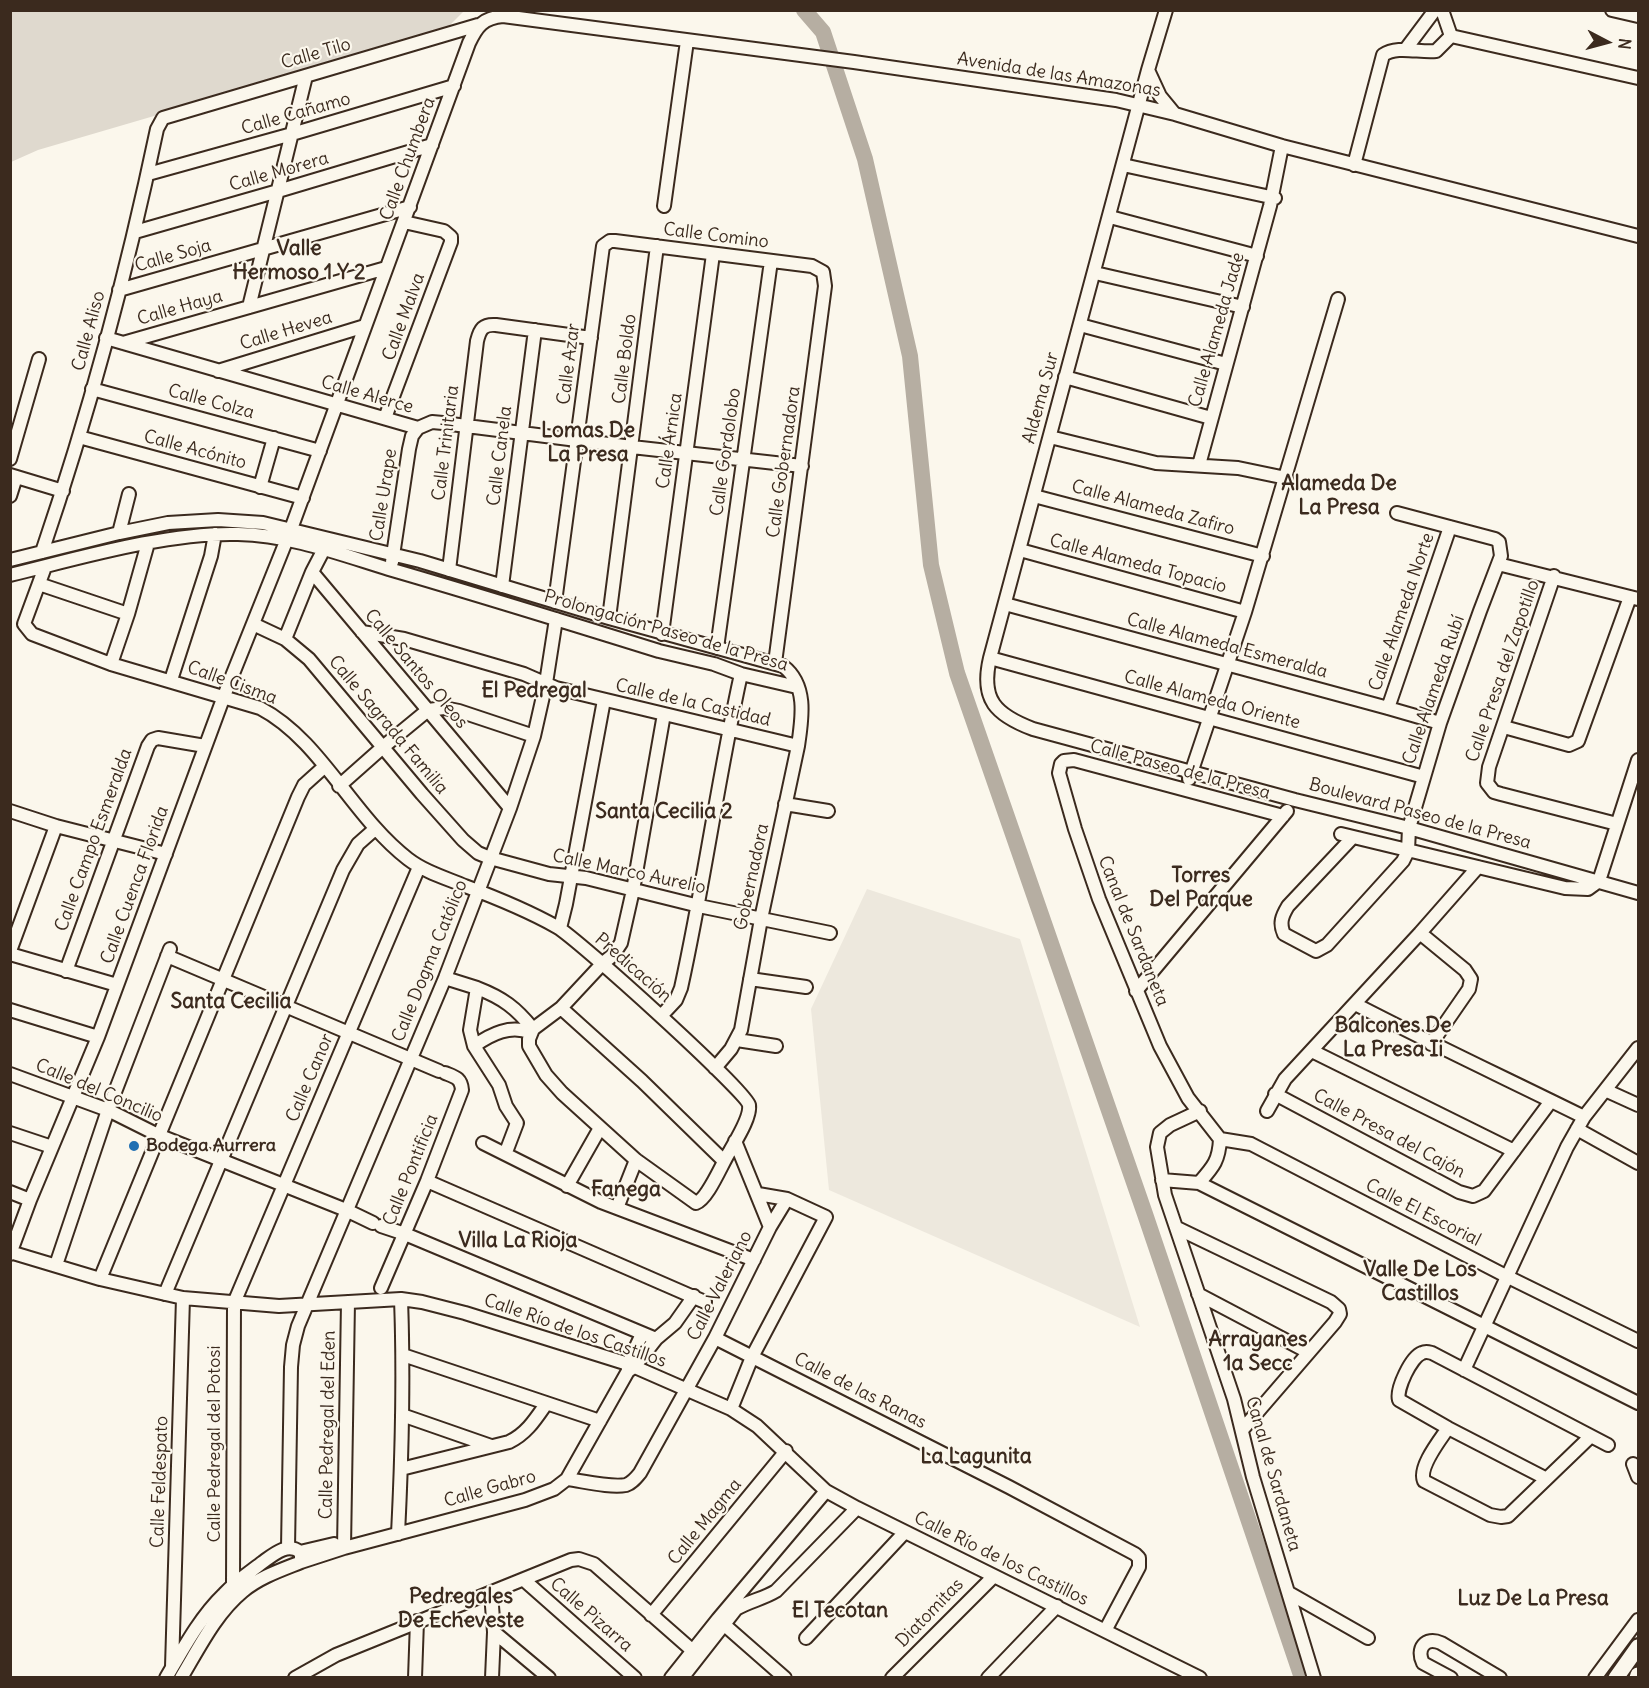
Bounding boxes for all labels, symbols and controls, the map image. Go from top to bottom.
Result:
north arrow [1577,12,1637,72]
street label: Calle Tilo [279,34,353,74]
text: N [1614,37,1635,50]
street label: Avenida de las Amazonas [956,48,1162,102]
street label: Calle Cañamo [239,88,353,140]
street label: Calle Chumbera [376,94,440,224]
street label: Calle Morera [227,147,331,197]
street label: Calle Comino [662,219,770,253]
street label: Calle Soja [132,235,214,277]
district label: Valle Hermoso 1 Y 2 [233,236,365,286]
street label: Calle Alameda Jade [1185,250,1249,410]
street label: Calle Malva [378,270,430,364]
street label: Calle Haya [135,286,225,330]
street label: Calle Aliso [68,289,110,373]
street label: Calle Hevea [237,307,335,355]
street label: Calle Boldo [609,313,641,405]
street label: Calle Azar [553,322,585,406]
street label: Aldema Sur [1018,350,1064,446]
street label: Calle Alerce [318,372,416,418]
street label: Calle Colza [165,380,257,424]
street label: Calle Trinitaria [428,384,464,502]
street label: Calle Gobernadora [763,385,805,539]
street label: Calle Gordolobo [706,387,746,517]
street label: Calle Árnica [653,392,687,490]
street label: Calle Canela [483,405,517,507]
district label: Lomas De La Presa [541,418,635,468]
street label: Calle Acónito [141,426,249,474]
street label: Calle Urape [366,447,402,543]
district label: Alameda De La Presa [1281,471,1397,521]
street label: Calle Alameda Zafiro [1069,476,1237,540]
street label: Calle Alameda Topacio [1047,530,1229,598]
street label: Calle Alameda Norte [1365,530,1439,694]
street label: Calle Presa del Zapotillo [1462,577,1544,765]
street label: Prolongación Paseo de la Presa [542,586,790,676]
street label: Calle Santos Oleos [360,605,472,733]
street label: Calle Alameda Esmeralda [1124,609,1330,683]
street label: Calle Alameda Rubí [1398,613,1470,767]
street label: Calle Sagrada Familia [324,651,452,799]
street label: Calle Cisma [184,657,280,709]
street label: Calle Alameda Oriente [1122,666,1302,734]
street label: Calle de la Castidad [613,675,773,731]
district label: El Pedregal [481,678,587,704]
street label: Calle Paseo de la Presa [1087,736,1273,804]
street label: Calle Campo Esmeralda [51,746,137,934]
street label: Boulevard Paseo de la Presa [1307,774,1533,854]
district label: Santa Cecilia 2 [595,799,733,825]
street label: Calle Cuenca Florida [96,803,174,967]
street label: Gobernadora [730,822,774,932]
street label: Calle Marco Aurelio [550,845,708,899]
street label: Canal de Sardaneta [1093,853,1173,1009]
district label: Torres Del Parque [1149,863,1253,913]
street label: Calle Dogma Católico [388,877,472,1045]
street label: Predicación [590,929,676,1007]
district label: Santa Cecilia [170,989,292,1015]
district label: Balcones De La Presa Ii [1335,1013,1451,1063]
street label: Calle Canor [282,1031,338,1125]
street label: Calle del Concilio [32,1054,166,1128]
street label: Calle Presa del Cajón [1309,1085,1469,1183]
street label: Calle Pontificia [379,1111,443,1229]
place label: Bodega Aurrera [146,1135,276,1157]
marker: Bodega Aurrera [127,1139,141,1153]
street label: Calle El Escorial [1362,1175,1484,1251]
district label: Fanega [591,1177,661,1203]
street label: Calle Valeriano [683,1227,757,1345]
district label: Villa La Rioja [458,1228,578,1254]
district label: Valle De Los Castillos [1363,1257,1477,1307]
street label: Calle Río de los Castillos [481,1290,669,1372]
district label: Arrayanes 1a Secc [1208,1327,1308,1377]
street label: Calle Pedregal del Eden [316,1330,340,1520]
street label: Calle Pedregal del Potosi [204,1346,226,1542]
street label: Calle de las Ranas [790,1348,930,1434]
street label: Canal de Sardaneta [1241,1394,1305,1554]
street label: Calle Feldespato [147,1416,173,1548]
district label: La Lagunita [920,1444,1032,1470]
street label: Calle Gabro [442,1466,538,1512]
street label: Calle Magma [664,1474,746,1570]
street label: Calle Río de los Castillos [910,1507,1092,1611]
street label: Calle Pizarra [545,1573,637,1657]
street label: Diatomitas [892,1574,968,1652]
district label: Pedregales De Echeveste [398,1584,524,1634]
district label: Luz De La Presa [1457,1586,1609,1612]
district label: El Tecotan [792,1598,888,1624]

